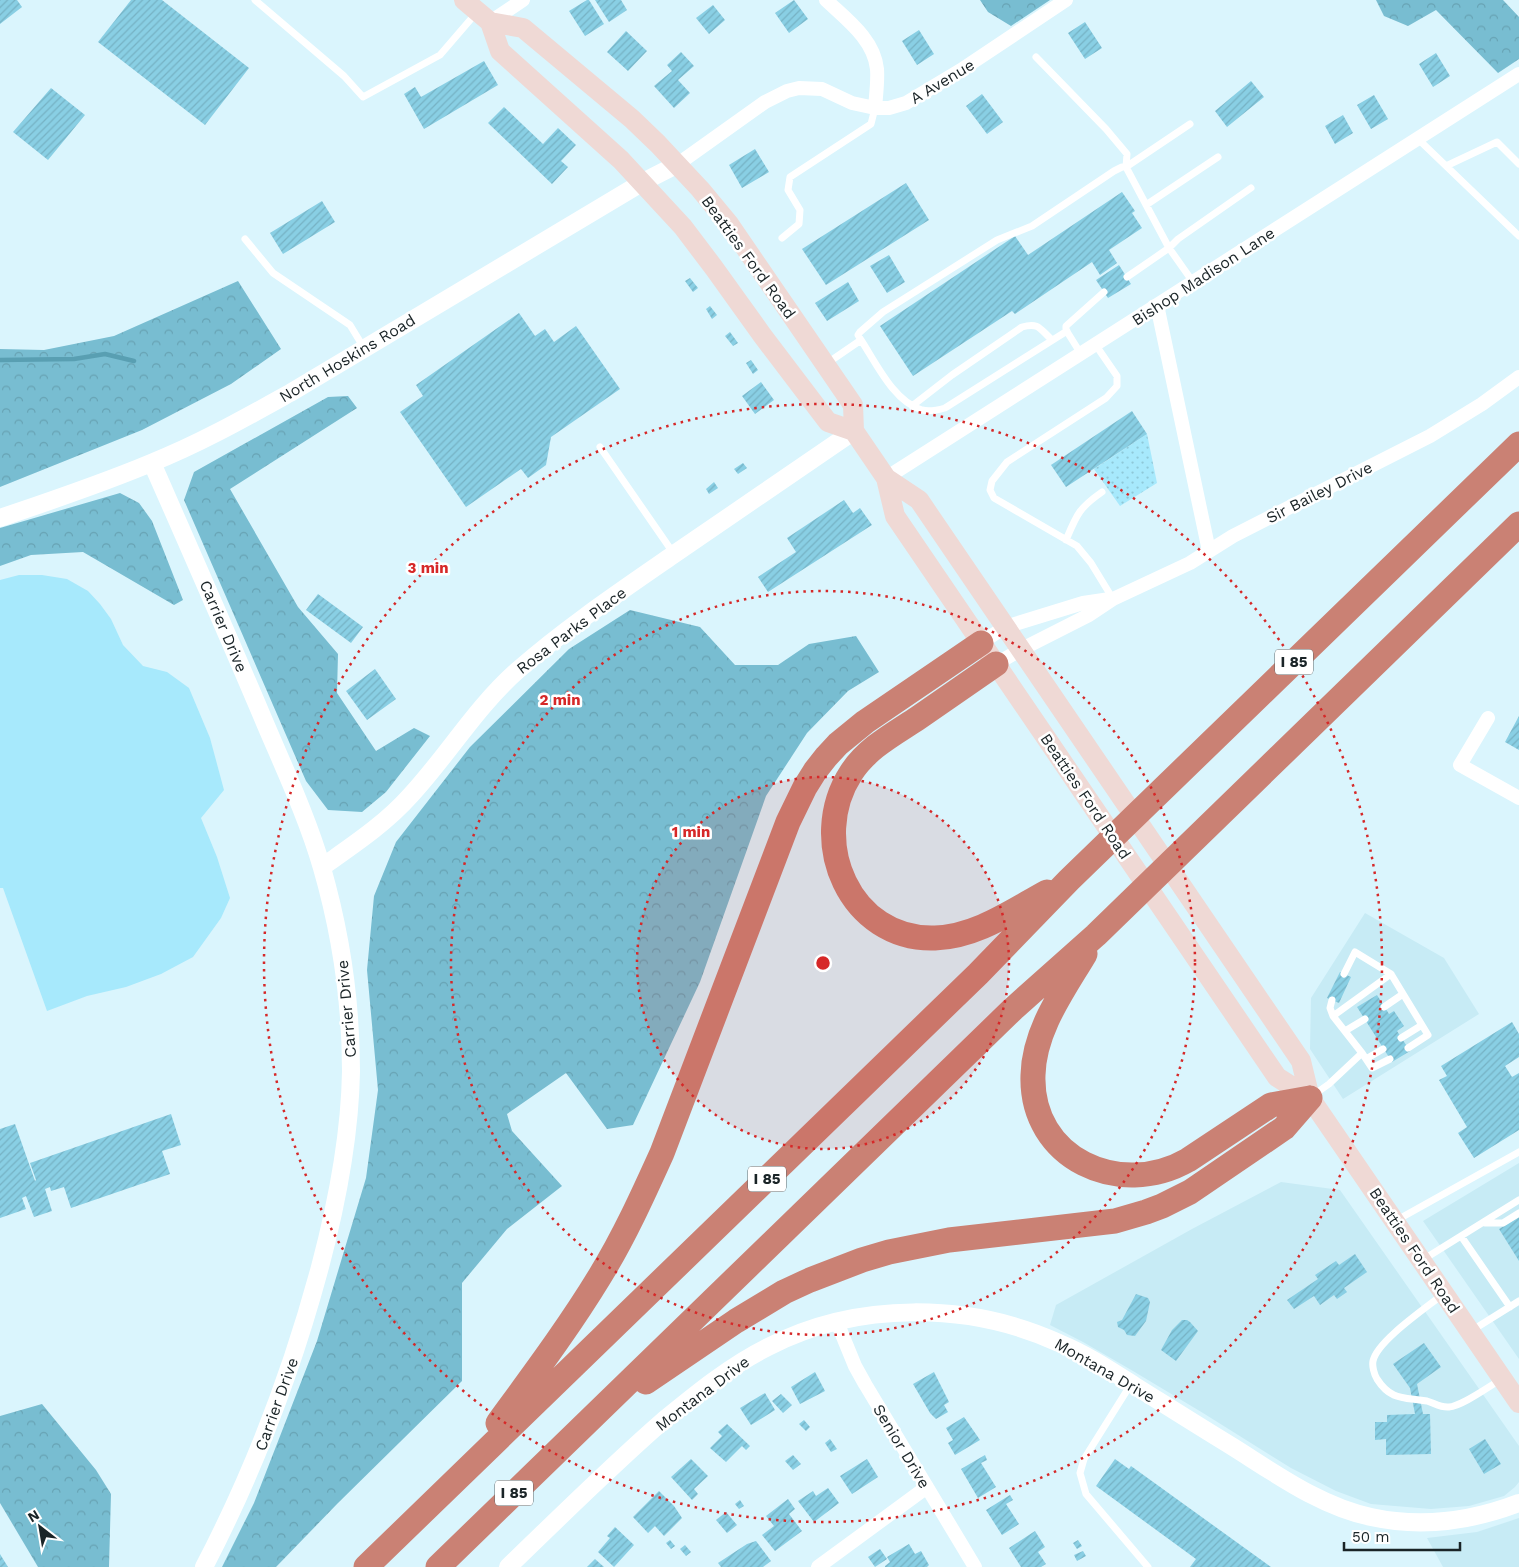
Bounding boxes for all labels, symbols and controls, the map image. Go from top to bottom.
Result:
street label: A Avenue [907,55,978,108]
street label: Beatties Ford Road [698,192,800,323]
street label: Bishop Madison Lane [1128,223,1278,330]
street label: North Hoskins Road [276,310,419,407]
street label: Sir Bailey Drive [1263,457,1376,527]
text: 3 min [408,559,448,577]
street label: Carrier Drive [196,577,251,675]
street label: Rosa Parks Place [513,583,630,678]
road number: I 85 [1275,650,1313,674]
text: 2 min [539,691,581,709]
street label: Beatties Ford Road [1036,730,1135,863]
text: 1 min [672,823,710,841]
centre of rings [814,954,832,972]
street label: Carrier Drive [333,959,360,1059]
road number: I 85 [748,1166,786,1192]
street label: Beatties Ford Road [1365,1184,1464,1317]
street label: Montana Drive [1051,1334,1158,1407]
street label: Montana Drive [652,1352,753,1435]
street label: Carrier Drive [251,1355,302,1453]
street label: Senior Drive [869,1401,934,1492]
road number: I 85 [495,1480,533,1506]
north arrow [15,1502,65,1552]
text: N [25,1506,42,1525]
scale bar [1344,1520,1460,1552]
text: 50 m [1352,1528,1389,1546]

